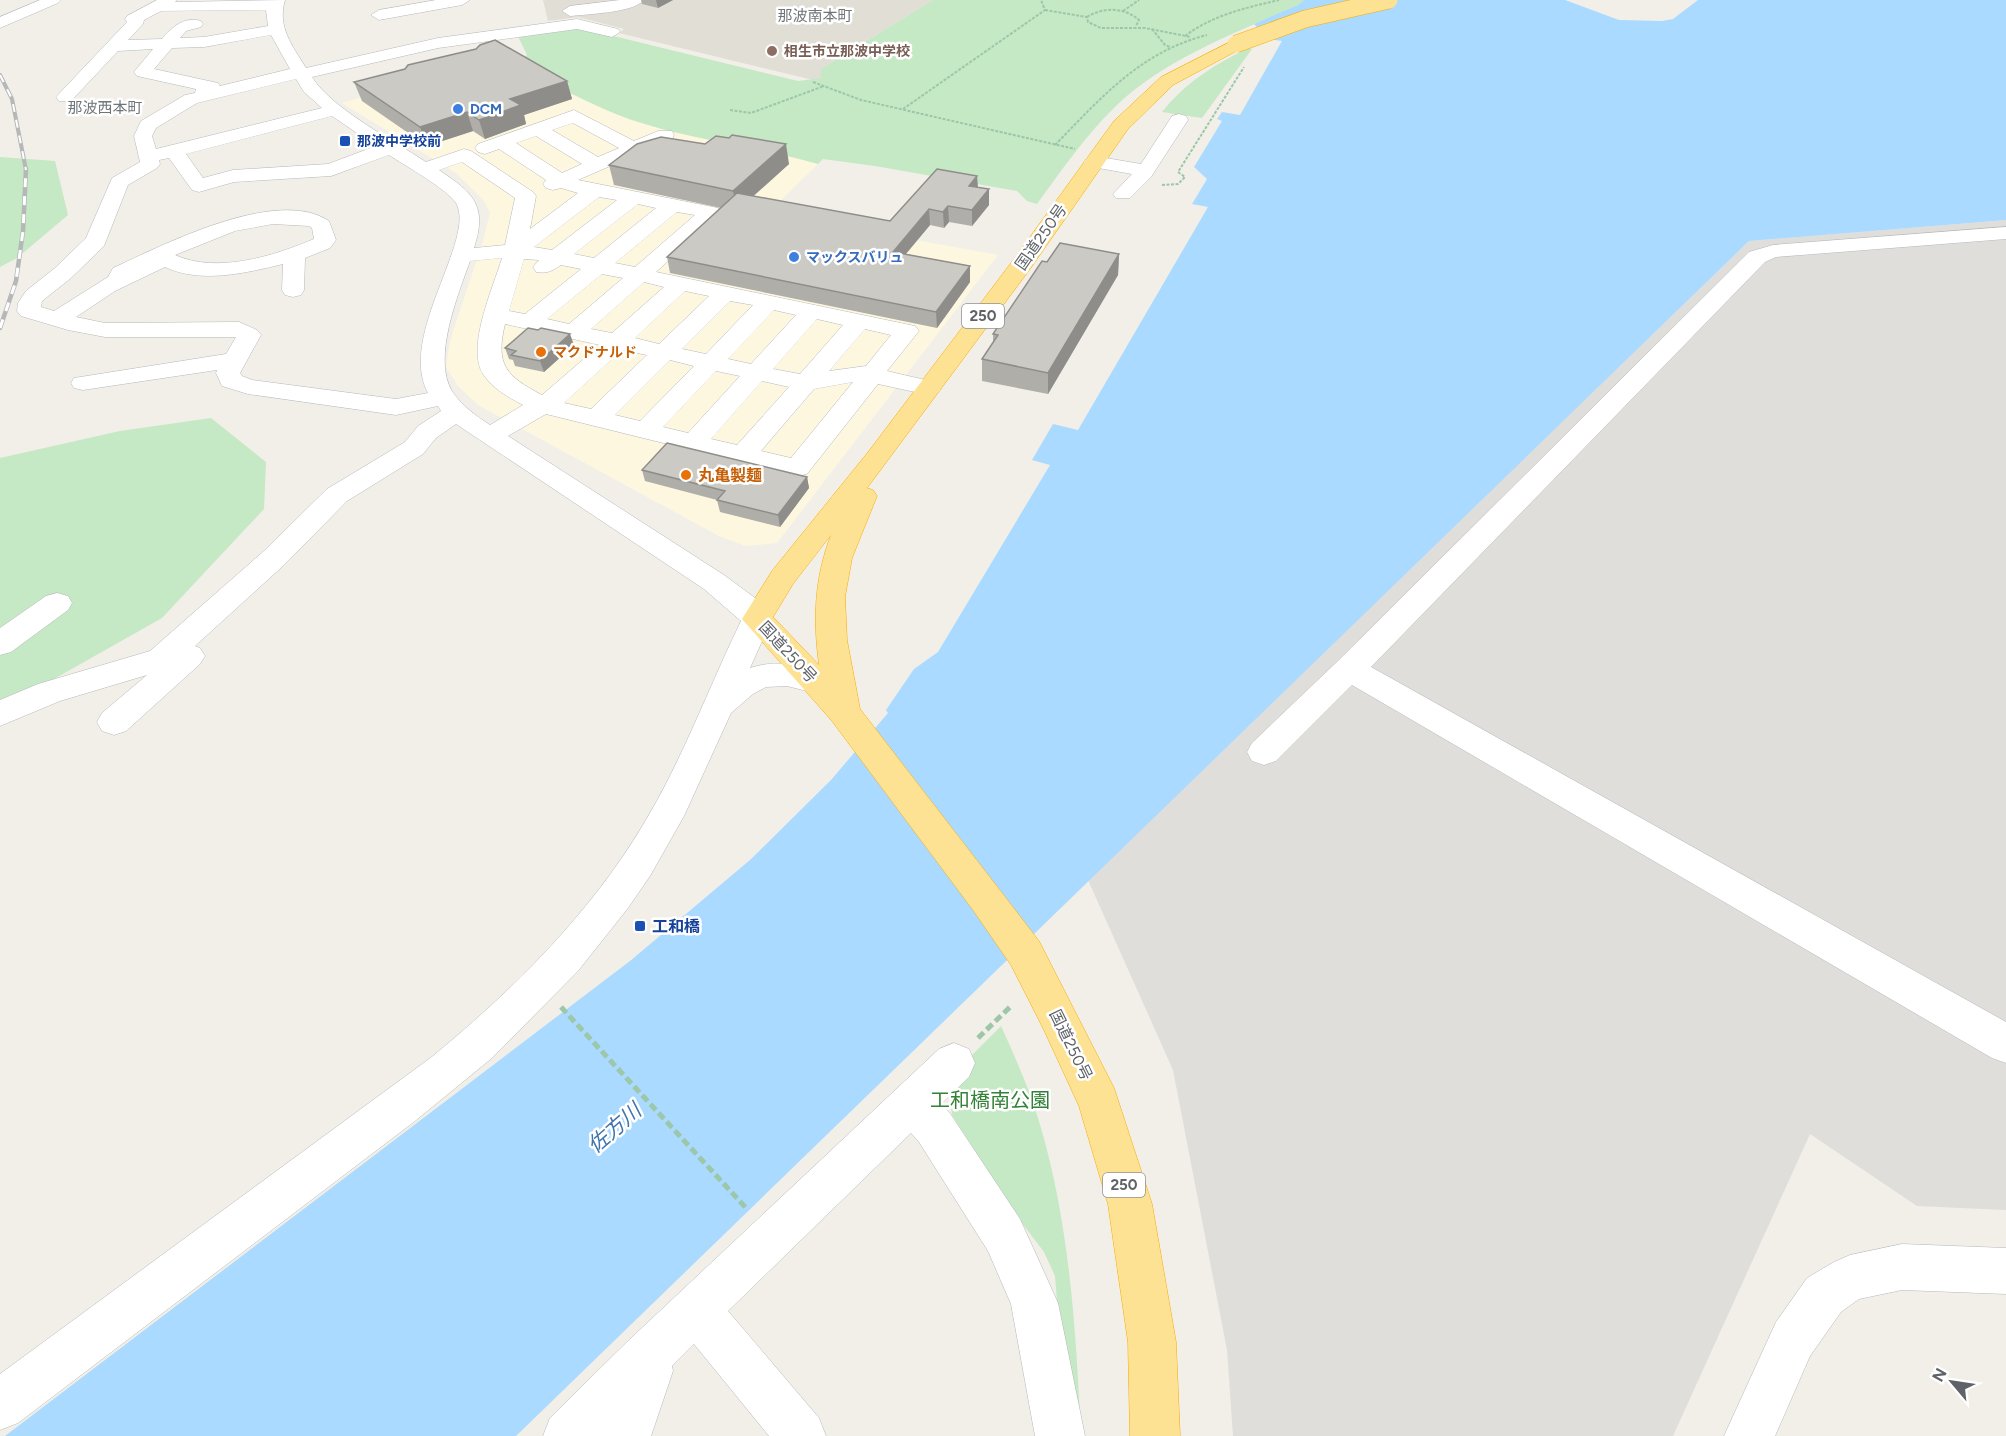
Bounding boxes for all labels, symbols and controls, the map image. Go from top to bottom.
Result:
district label: 那波南本町 [777,7,853,25]
place label: 相生市立那波中学校 [784,43,910,60]
marker: 相生市立那波中学校 [765,44,779,58]
district label: 那波西本町 [67,99,143,117]
place label: DCM [470,101,502,118]
marker: DCM [451,102,465,116]
place label: 那波中学校前 [357,133,441,150]
marker: 那波中学校前 [338,134,352,148]
street label: 国道250号 [1011,200,1071,274]
place label: マックスバリュ [806,249,904,266]
marker: マックスバリュ [787,250,801,264]
road number: 250 [962,304,1004,328]
place label: マクドナルド [553,344,637,361]
marker: マクドナルド [534,345,548,359]
place label: 丸亀製麺 [698,466,762,485]
marker: 丸亀製麺 [679,468,693,482]
street label: 国道250号 [755,618,821,686]
place label: 工和橋 [652,917,700,936]
marker: 工和橋 [633,919,647,933]
street label: 国道250号 [1046,1006,1096,1084]
park label: 工和橋南公園 [930,1088,1050,1112]
water label: 佐方川 [582,1097,647,1158]
road number: 250 [1103,1173,1145,1197]
north arrow [1922,1352,1982,1412]
text: N [1928,1365,1951,1385]

